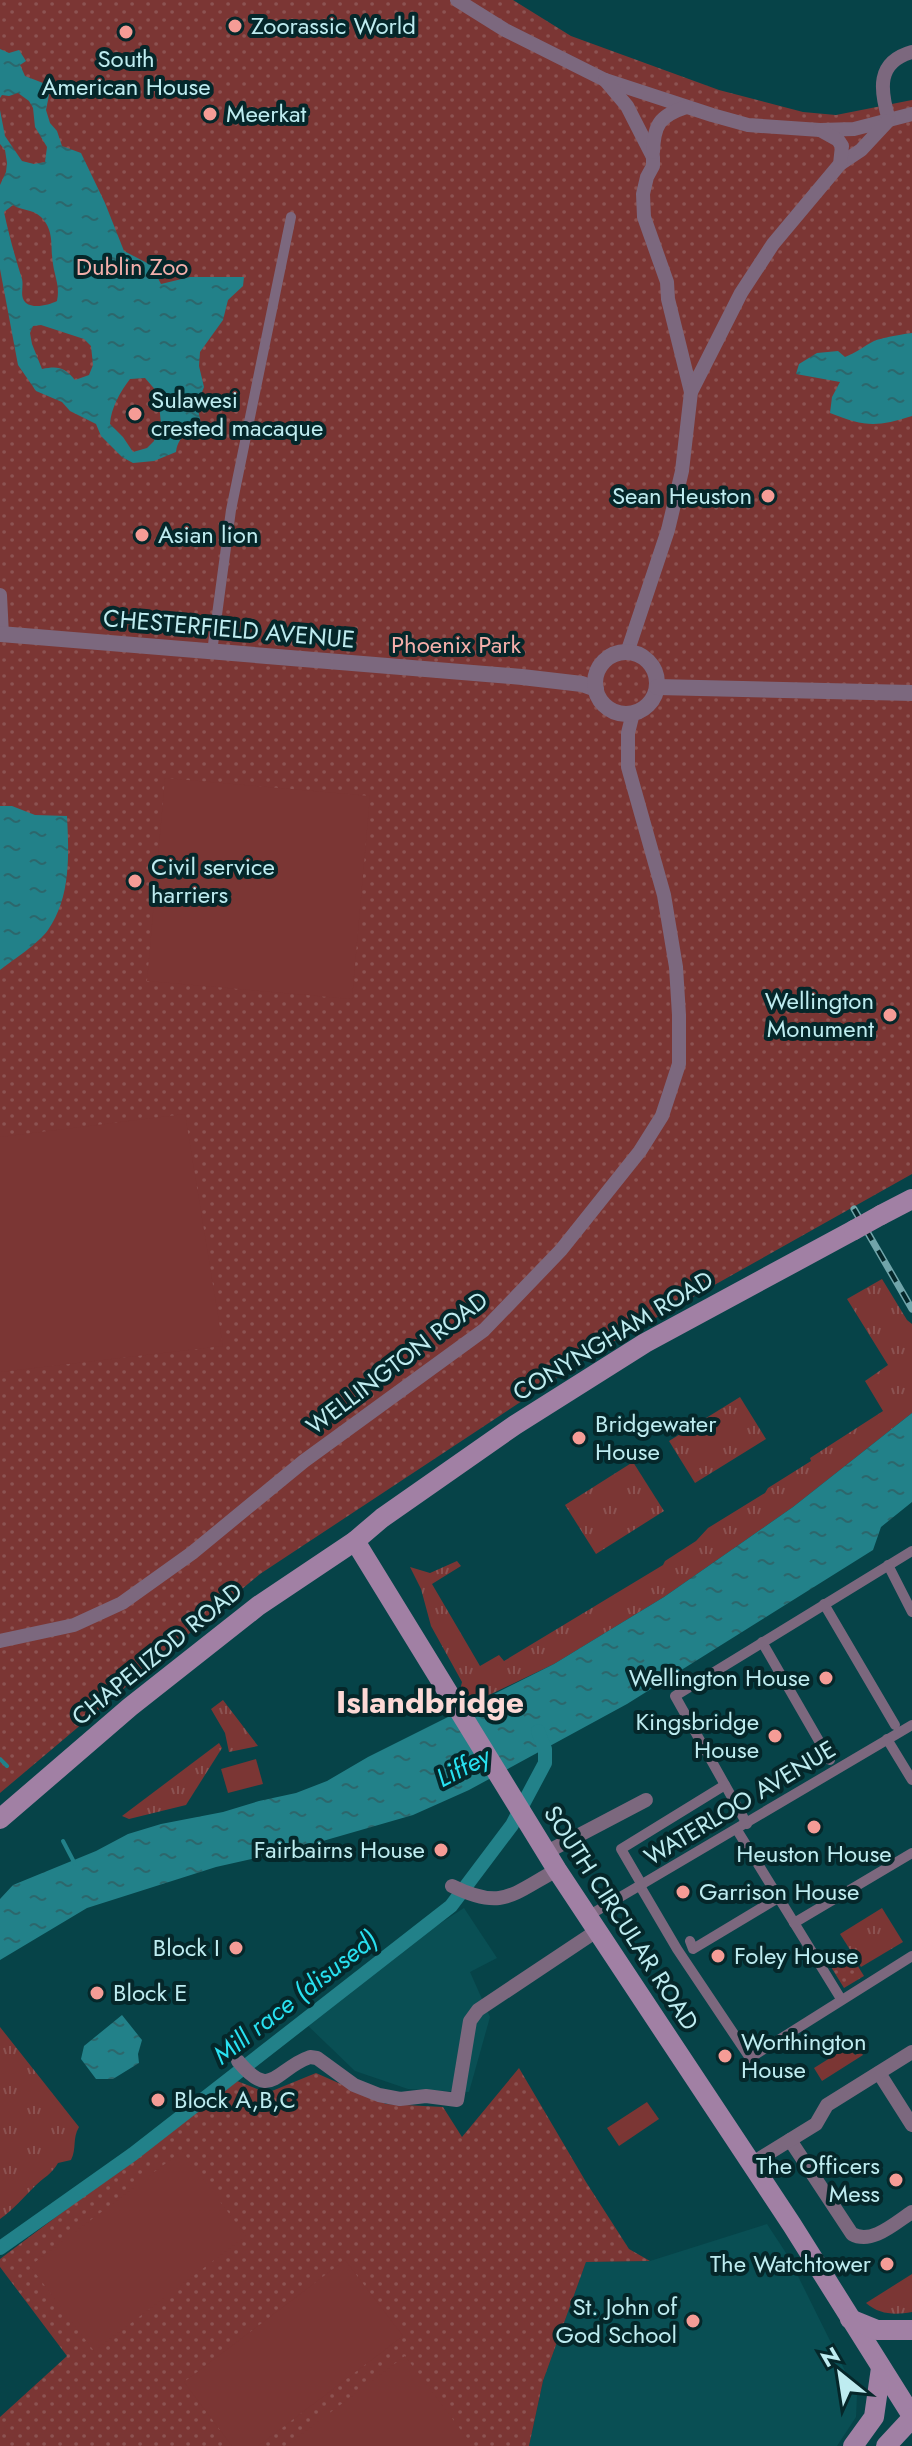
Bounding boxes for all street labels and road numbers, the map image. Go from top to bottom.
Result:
street label: CHESTERFIELD AVENUE [102,600,356,657]
street label: CONYNGHAM ROAD [506,1262,720,1409]
street label: WELLINGTON ROAD [299,1283,495,1443]
street label: CHAPELIZOD ROAD [64,1574,250,1734]
street label: WATERLOO AVENUE [637,1731,842,1874]
street label: SOUTH CIRCULAR ROAD [535,1798,707,2037]

